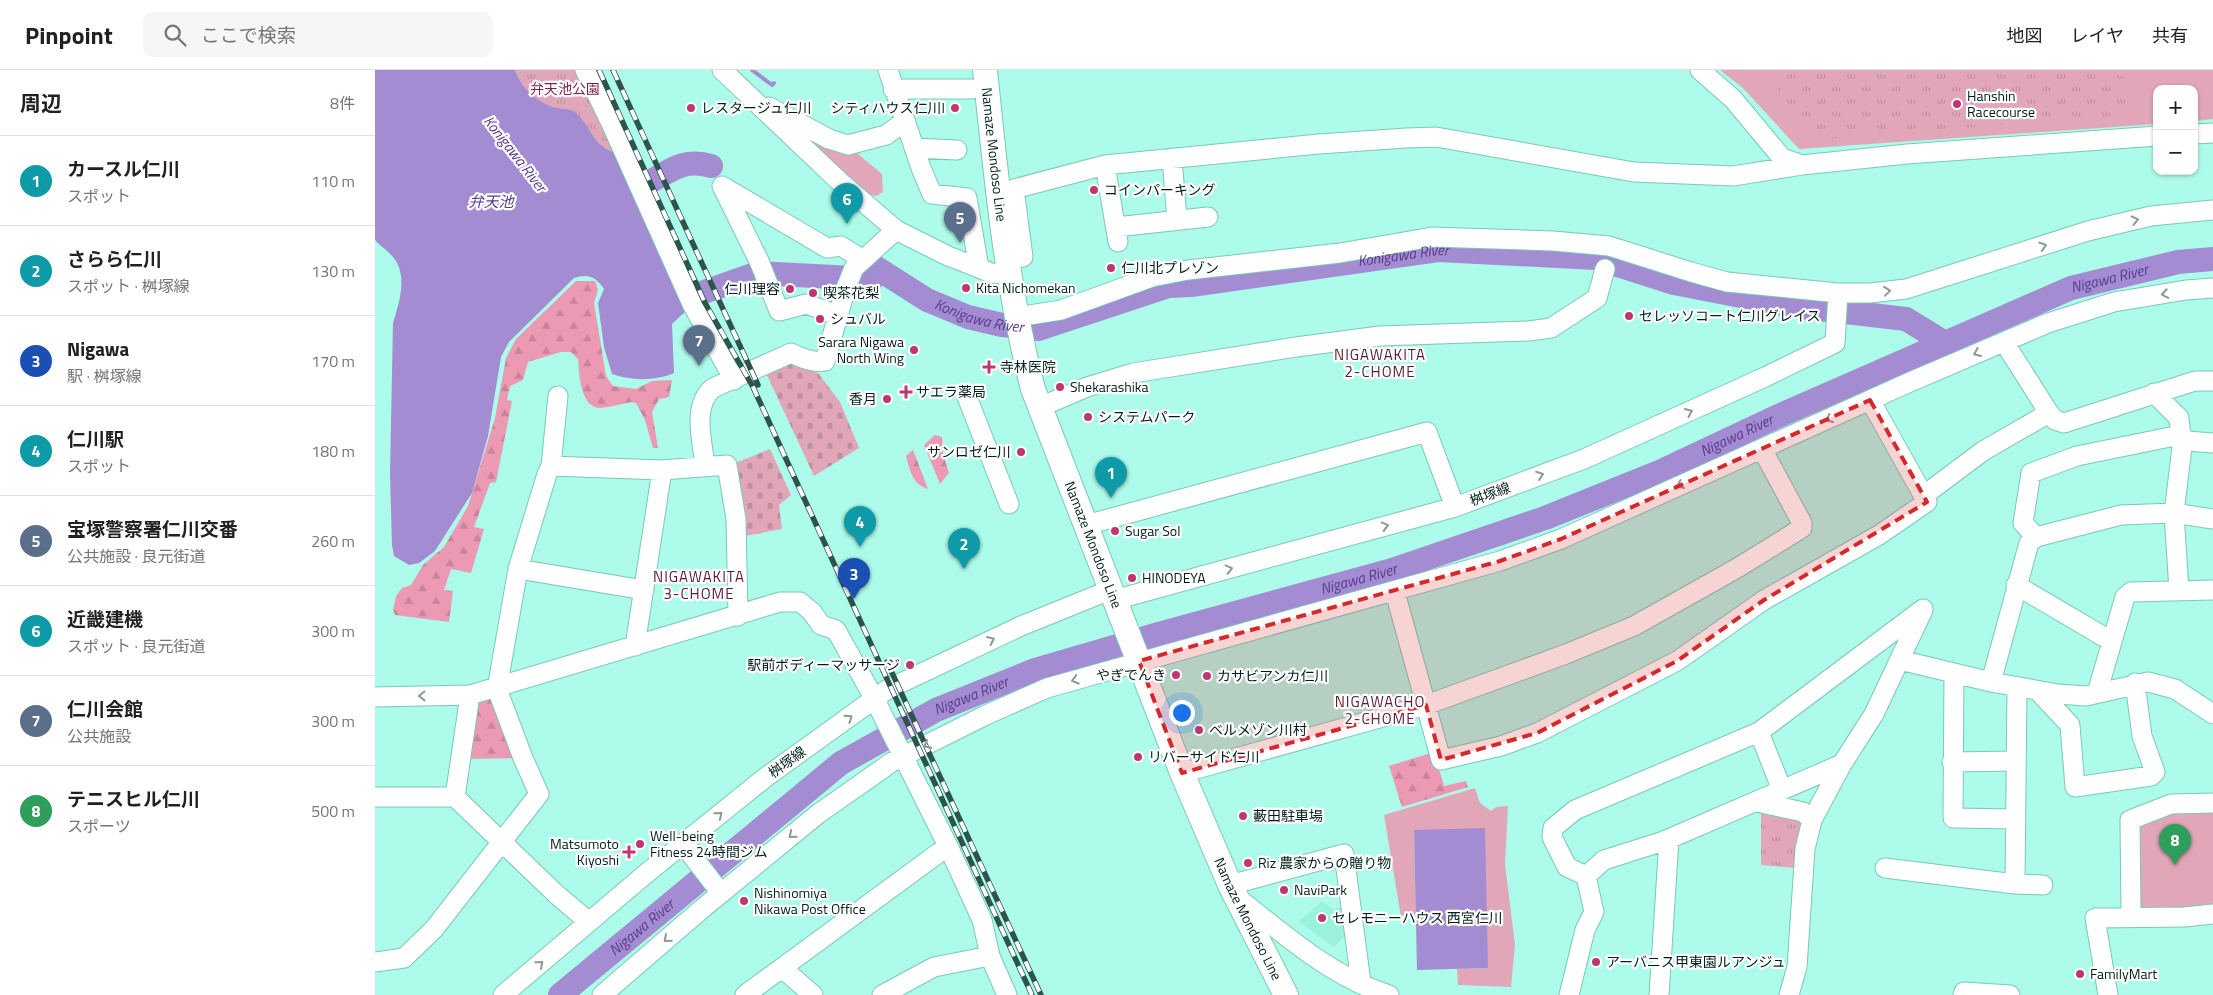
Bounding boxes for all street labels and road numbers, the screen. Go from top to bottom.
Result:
street label: Namaze Mondoso Line [977,86,1013,223]
street label: 桝塚線 [1467,476,1513,511]
street label: Namaze Mondoso Line [1060,478,1128,611]
street label: 桝塚線 [764,741,810,782]
street label: Namaze Mondoso Line [1209,854,1288,984]

